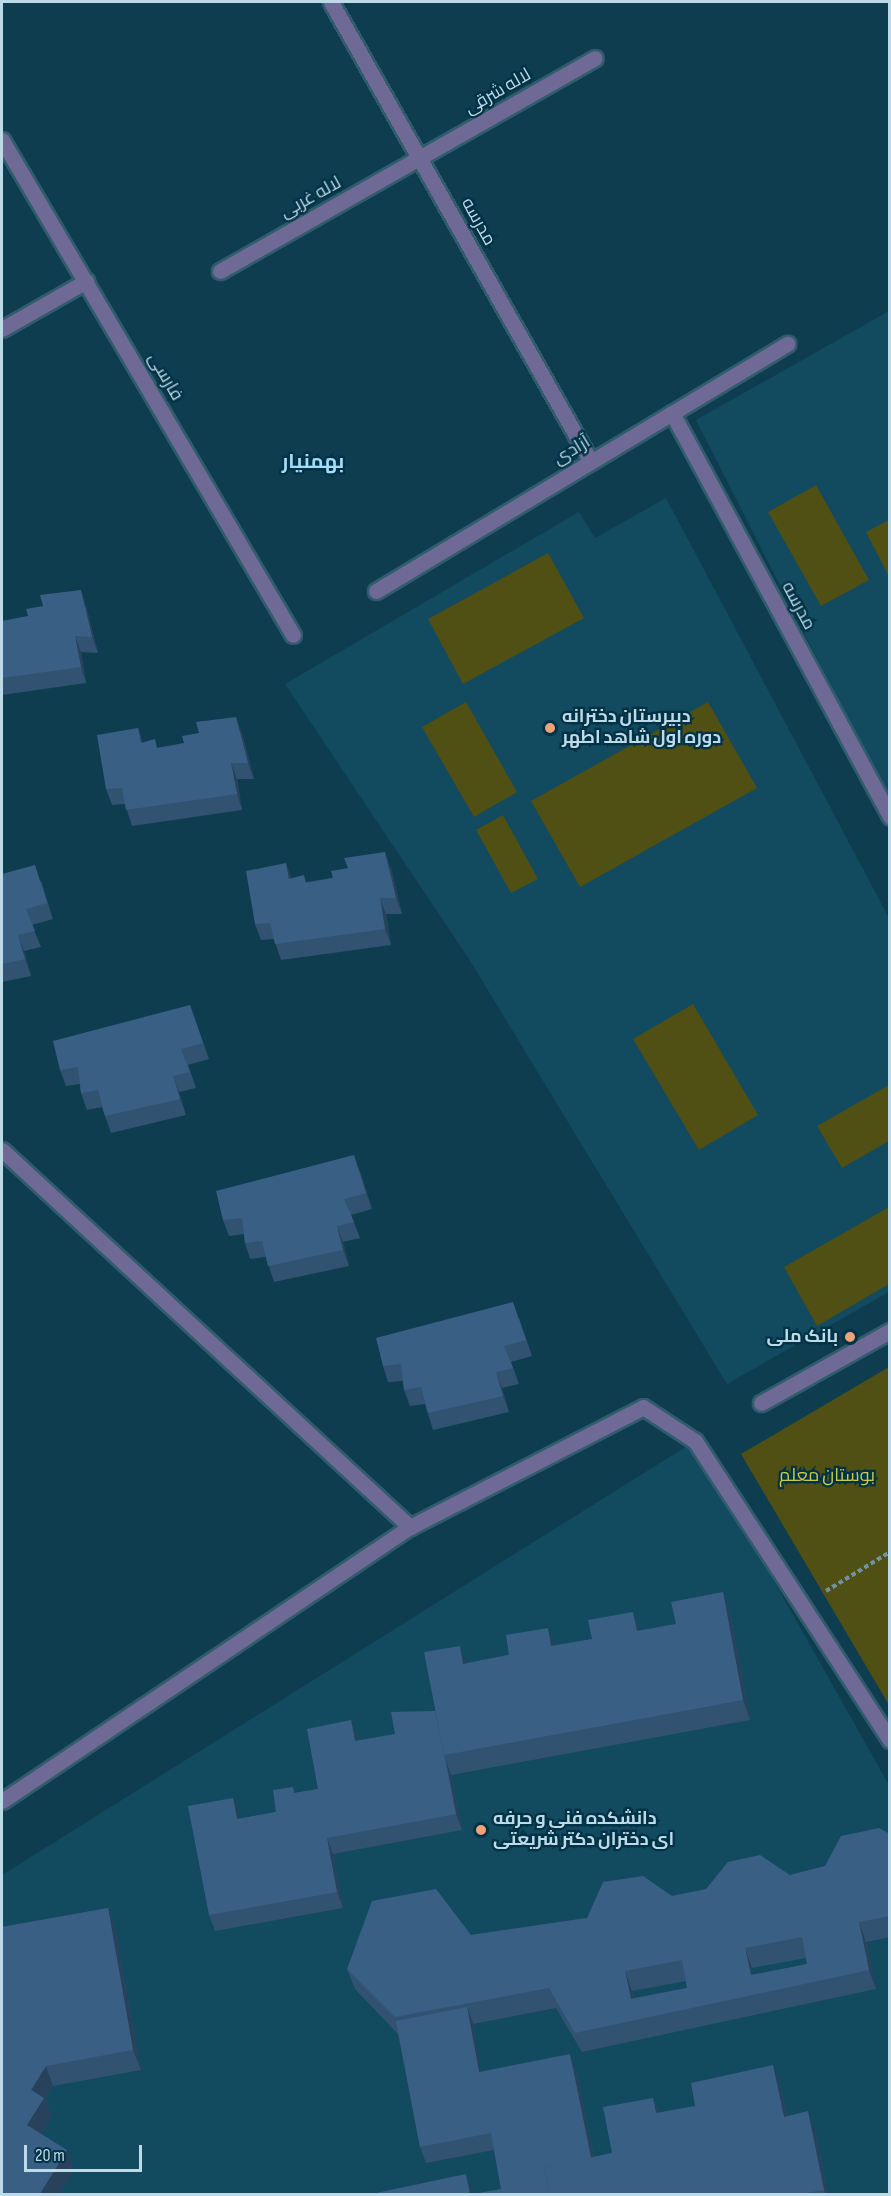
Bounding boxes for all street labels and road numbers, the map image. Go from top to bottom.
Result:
street label: لاله شرقی [461,64,535,120]
street label: لاله غربی [277,172,345,224]
street label: مدرسه [456,194,500,250]
street label: فارسی [143,349,187,405]
street label: آزادی [550,432,594,470]
street label: مدرسه [776,578,820,634]

